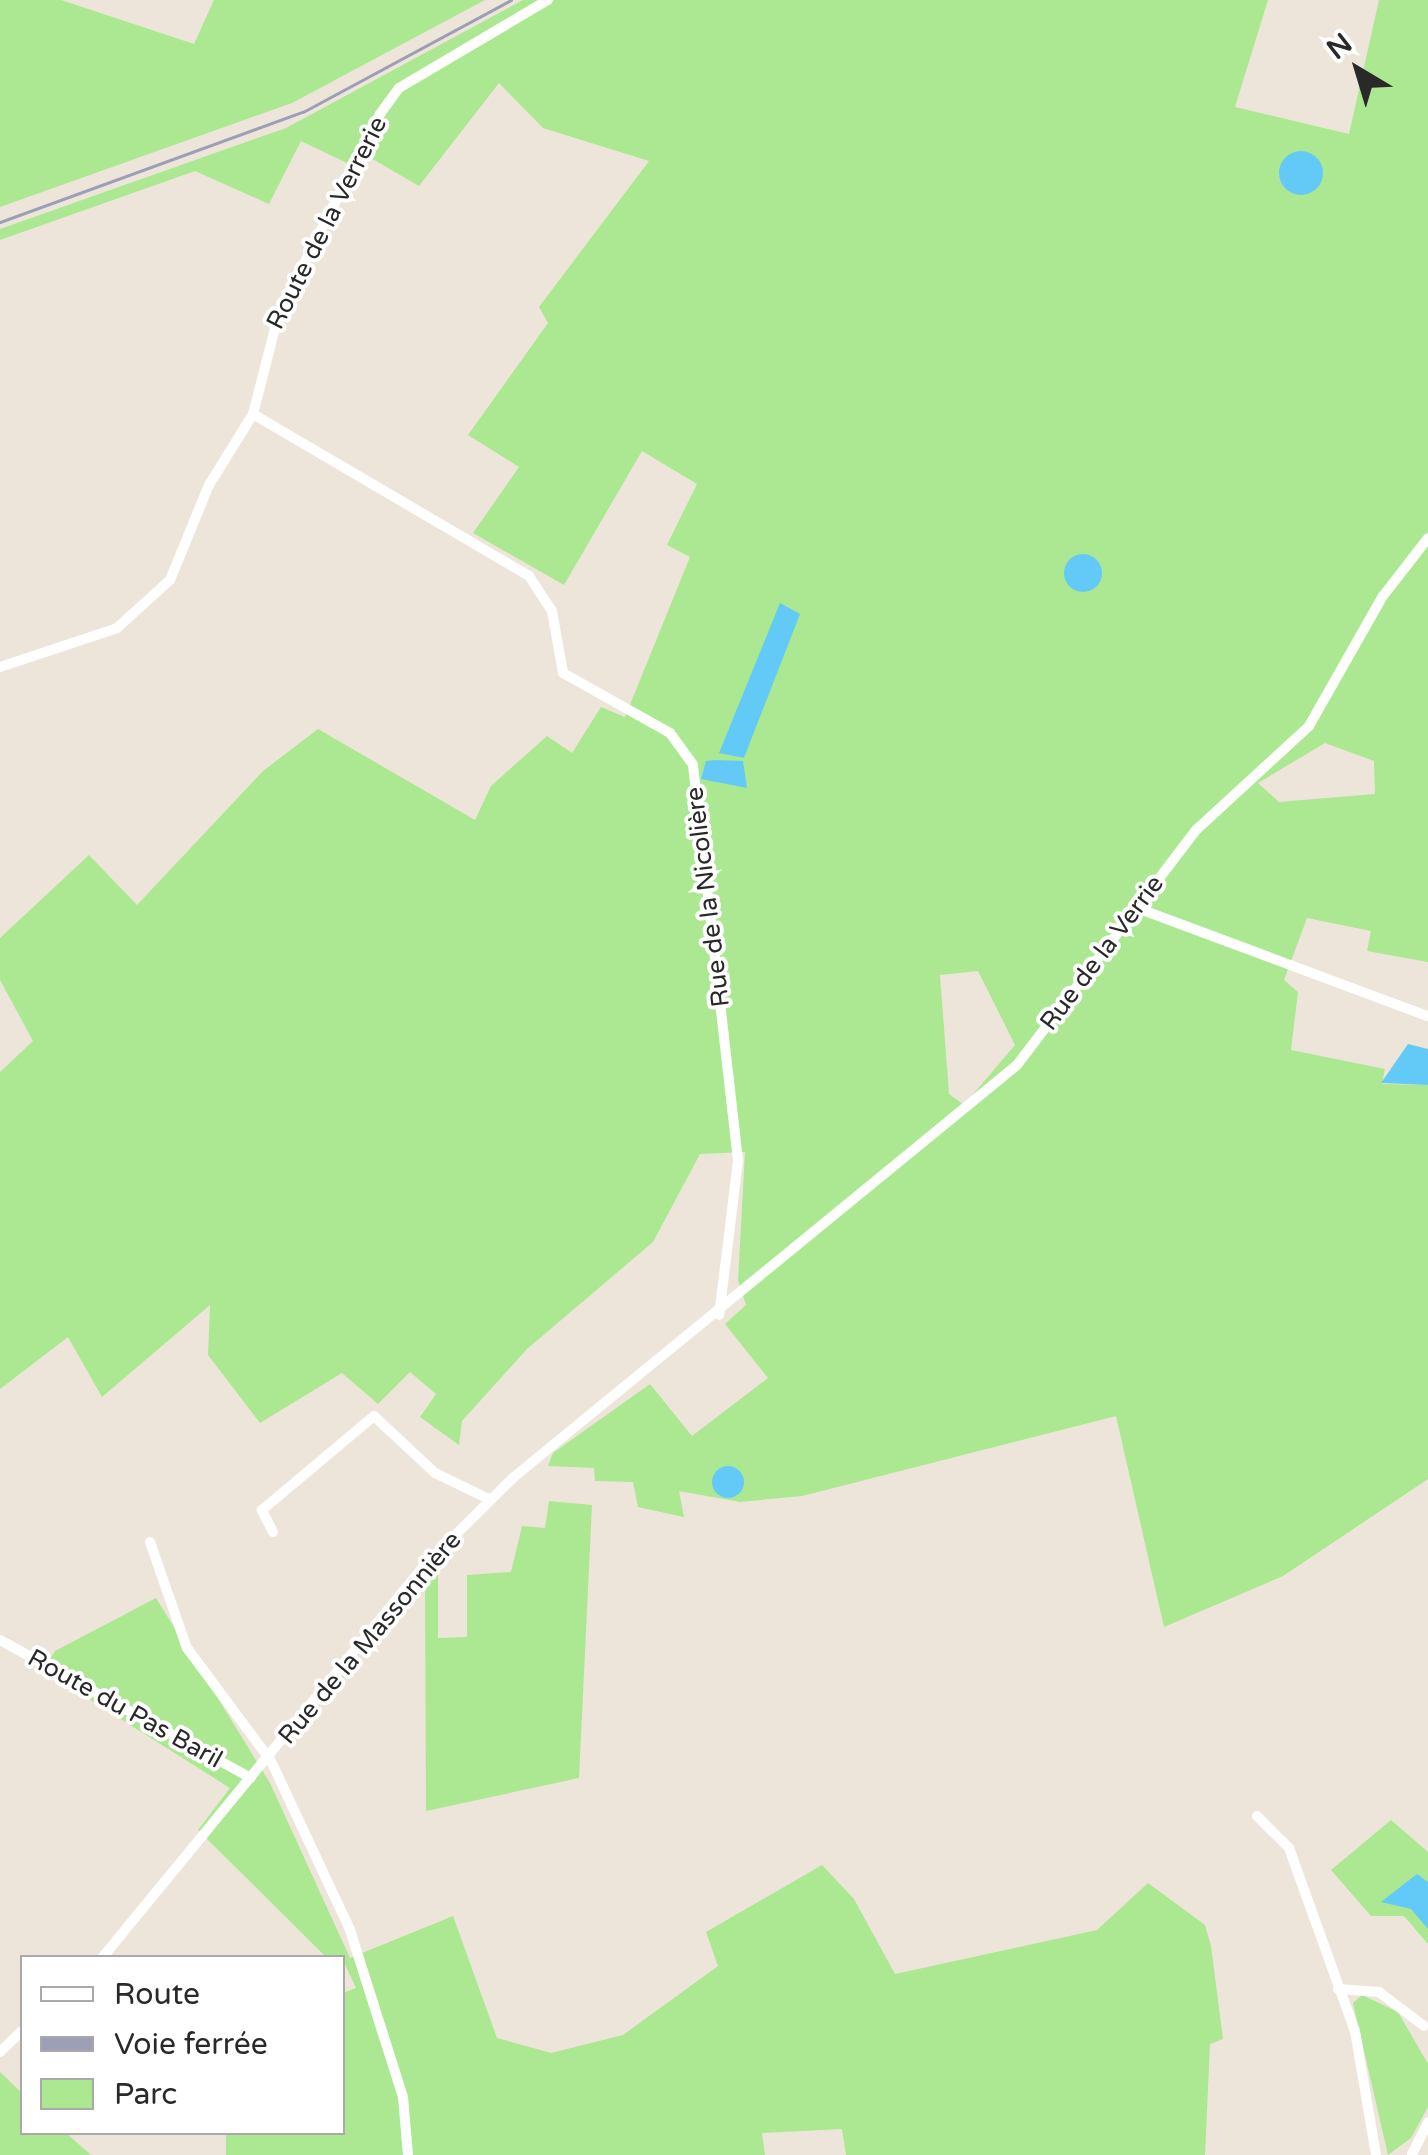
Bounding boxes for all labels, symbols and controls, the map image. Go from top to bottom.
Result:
north arrow [1308,20,1408,120]
text: N [1320,26,1359,67]
street label: Route de la Verrerie [260,112,394,334]
street label: Rue de la Nicolière [680,785,736,1009]
street label: Rue de la Verrie [1034,869,1170,1037]
street label: Rue de la Massonnière [272,1526,468,1750]
street label: Route du Pas Baril [22,1643,228,1775]
legend [20,1955,345,2135]
text: Route [114,1976,200,2013]
text: Voie ferrée [114,2026,268,2063]
text: Parc [114,2076,177,2113]

